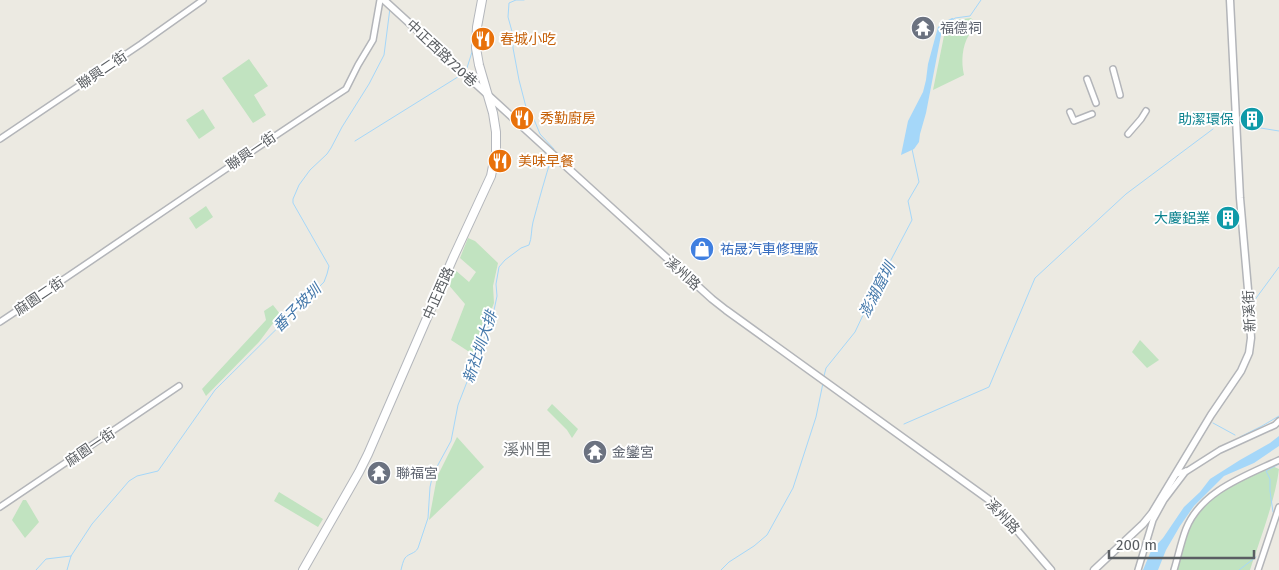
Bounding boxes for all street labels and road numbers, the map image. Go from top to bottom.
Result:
street label: 中正西路720巷 [403,16,481,91]
street label: 聯興二街 [74,48,130,93]
street label: 聯興一街 [223,129,279,174]
street label: 溪州路 [661,253,704,294]
street label: 中正西路 [419,264,458,322]
street label: 麻園二街 [11,274,67,319]
street label: 新溪街 [1240,290,1259,332]
street label: 麻園一街 [62,425,118,470]
street label: 溪州路 [982,495,1023,537]

